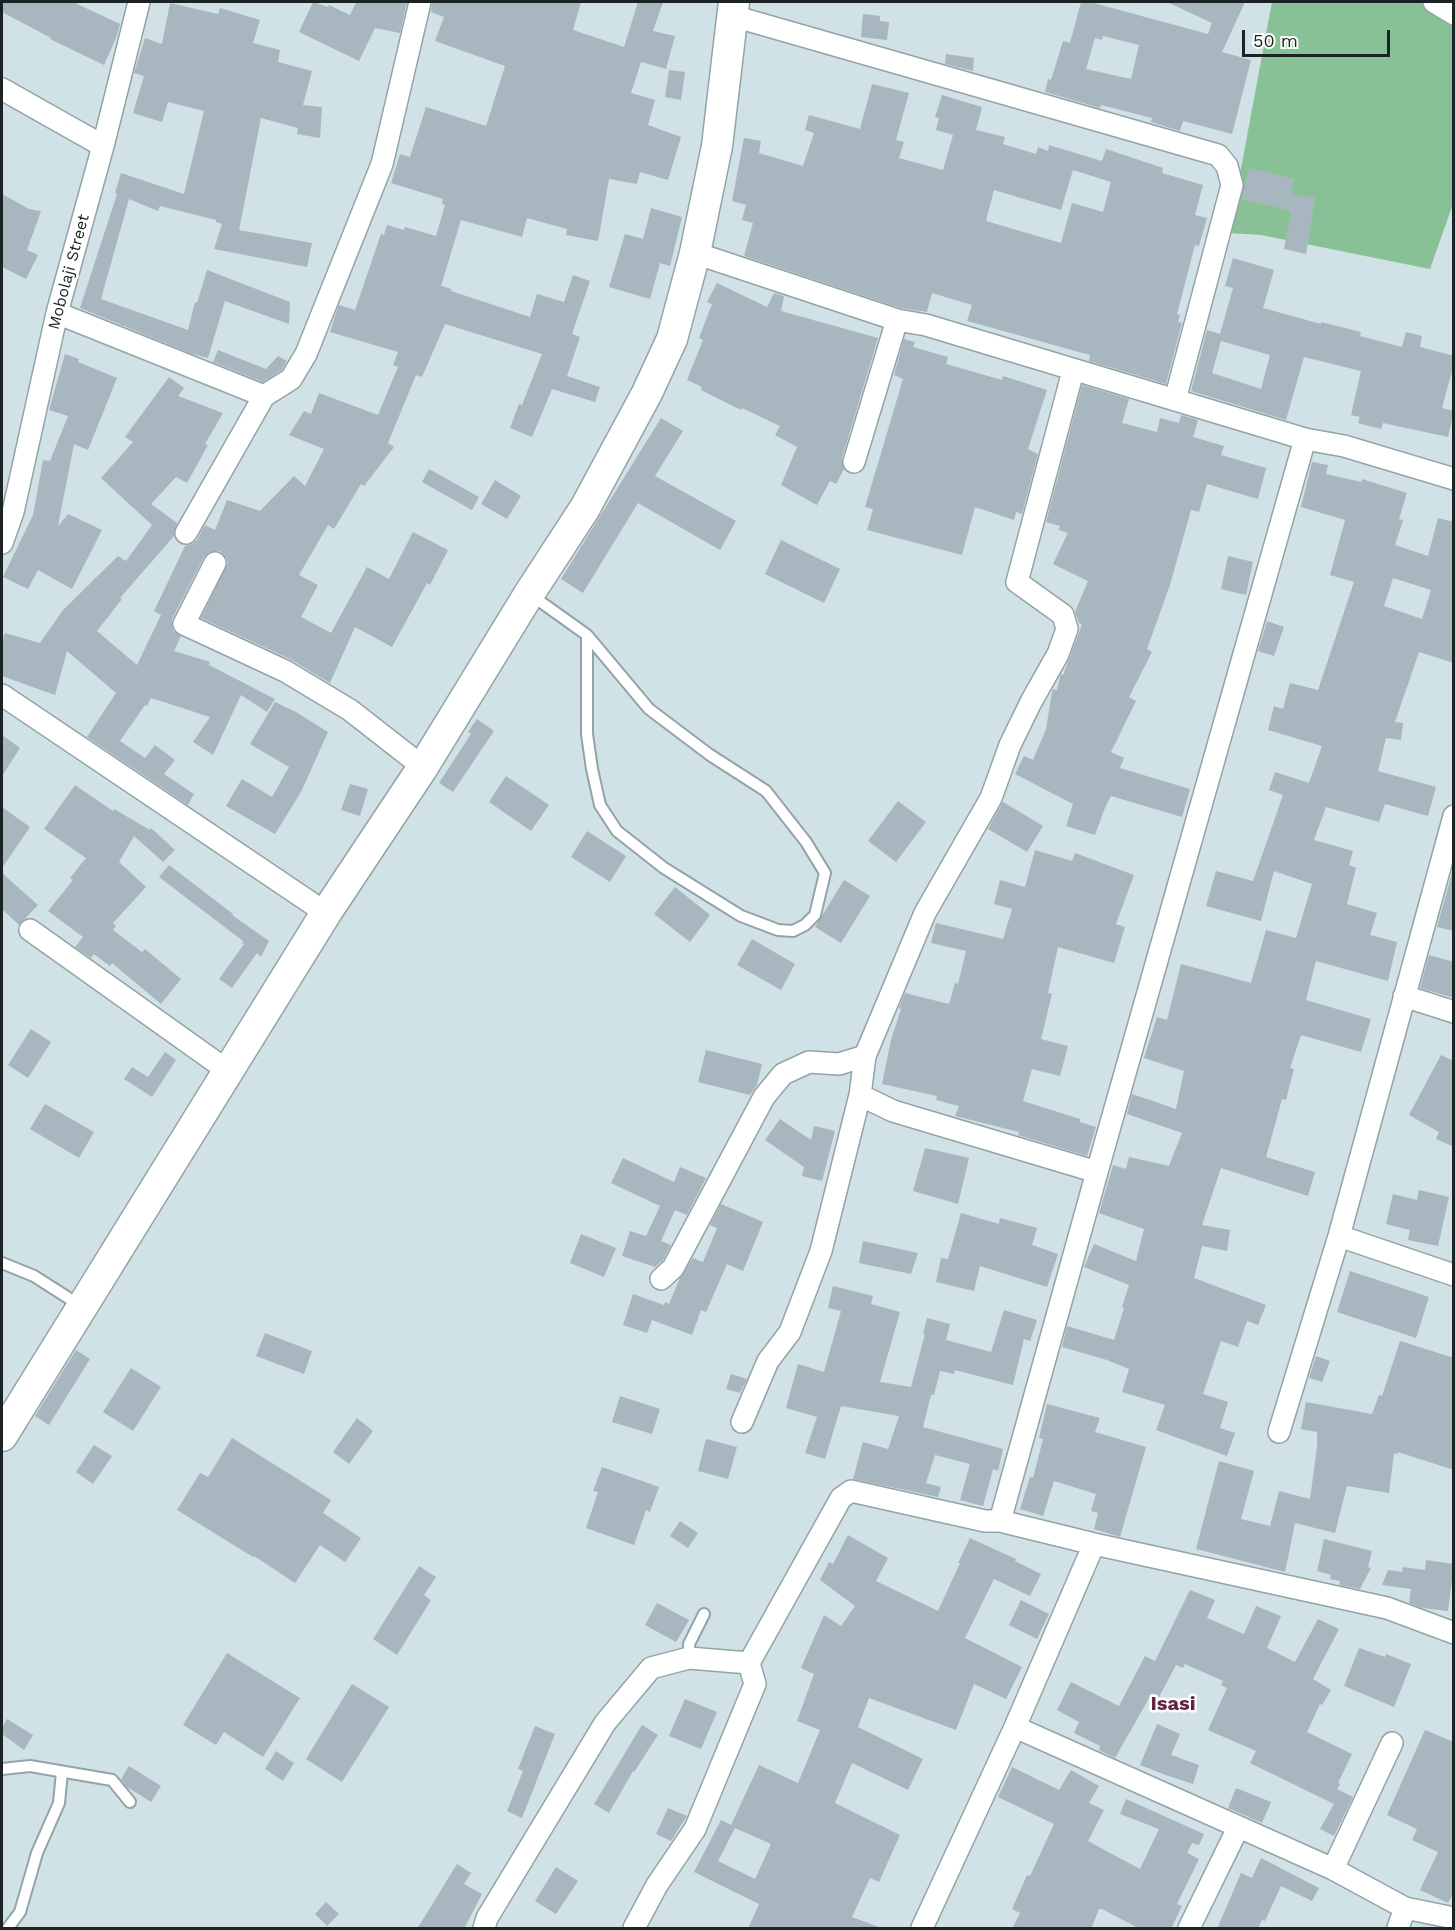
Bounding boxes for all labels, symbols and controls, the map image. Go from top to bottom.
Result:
scale bar [1245,18,1394,56]
text: 50 m [1253,30,1298,51]
street label: Mobolaji Street [44,212,94,332]
district label: Isasi [1150,1692,1196,1716]

